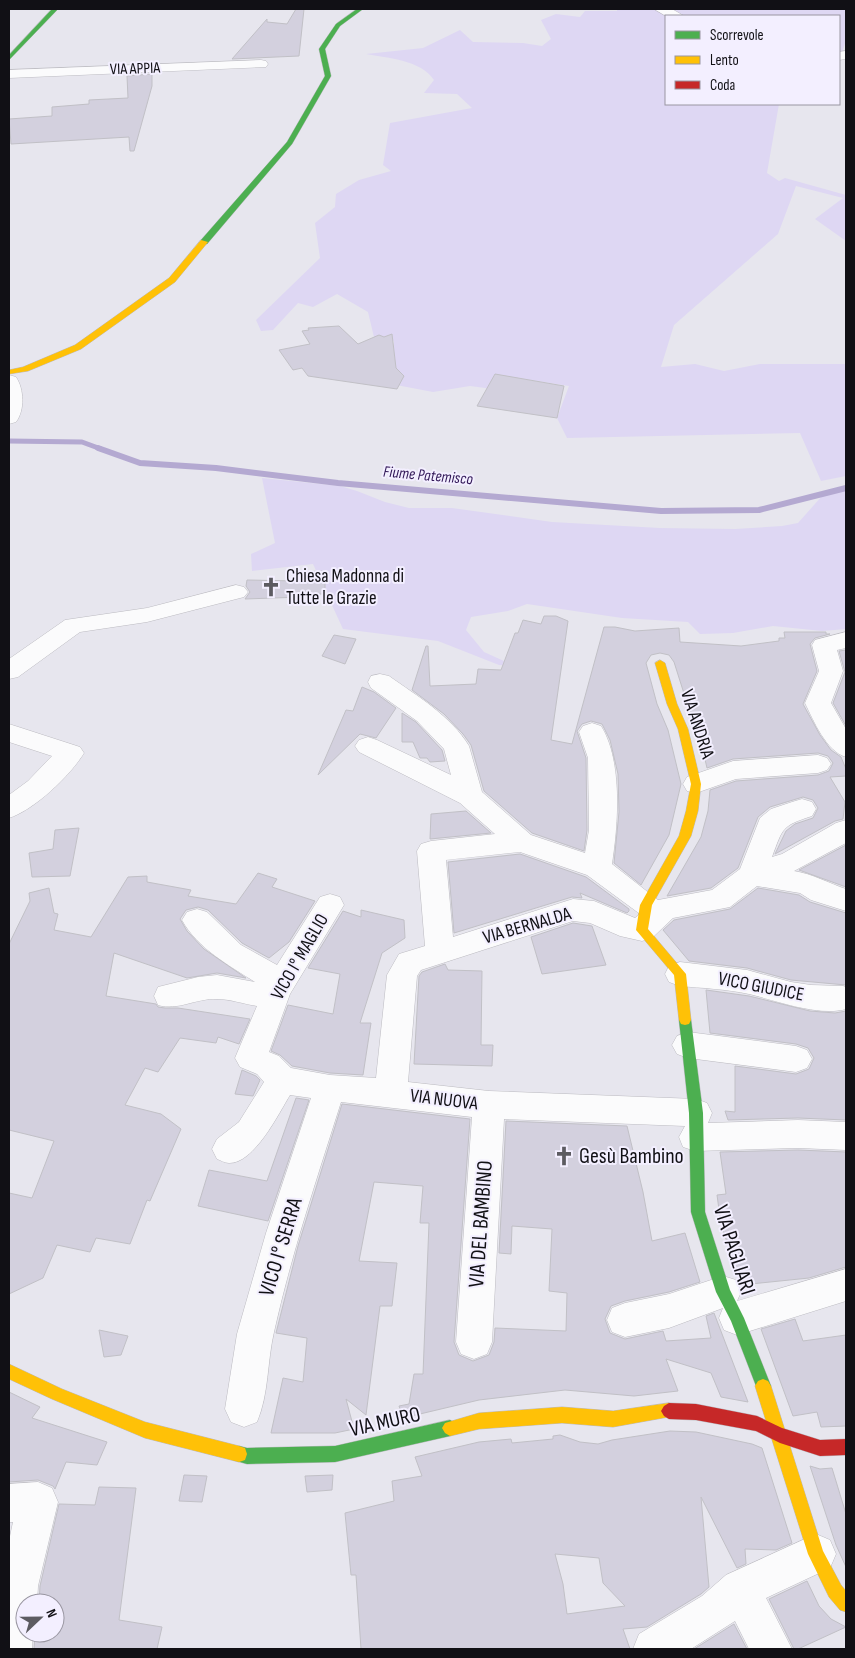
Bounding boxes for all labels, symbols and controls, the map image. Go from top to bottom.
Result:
legend [665,15,840,105]
text: Scorrevole [710,26,764,45]
text: Lento [710,51,739,70]
street label: VIA APPIA [110,59,161,79]
text: Coda [710,76,736,95]
water label: Fiume Patemisco [382,463,474,489]
place label: Chiesa Madonna di Tutte le Grazie [286,565,404,610]
church icon: Chiesa Madonna di Tutte le Grazie [260,576,282,598]
street label: VIA ANDRIA [675,686,719,762]
street label: VIA BERNALDA [480,902,575,950]
street label: VICO I° MAGLIO [266,910,334,1004]
street label: VICO GIUDICE [716,967,806,1007]
street label: VIA NUOVA [409,1084,480,1116]
place label: Gesù Bambino [579,1143,684,1170]
church icon: Gesù Bambino [553,1145,575,1167]
street label: VIA DEL BAMBINO [463,1160,499,1288]
street label: VICO I° SERRA [253,1194,309,1300]
street label: VIA PAGLIARI [707,1202,761,1298]
street label: VIA MURO [347,1401,423,1443]
north arrow [15,1593,65,1643]
text: N [42,1607,61,1620]

